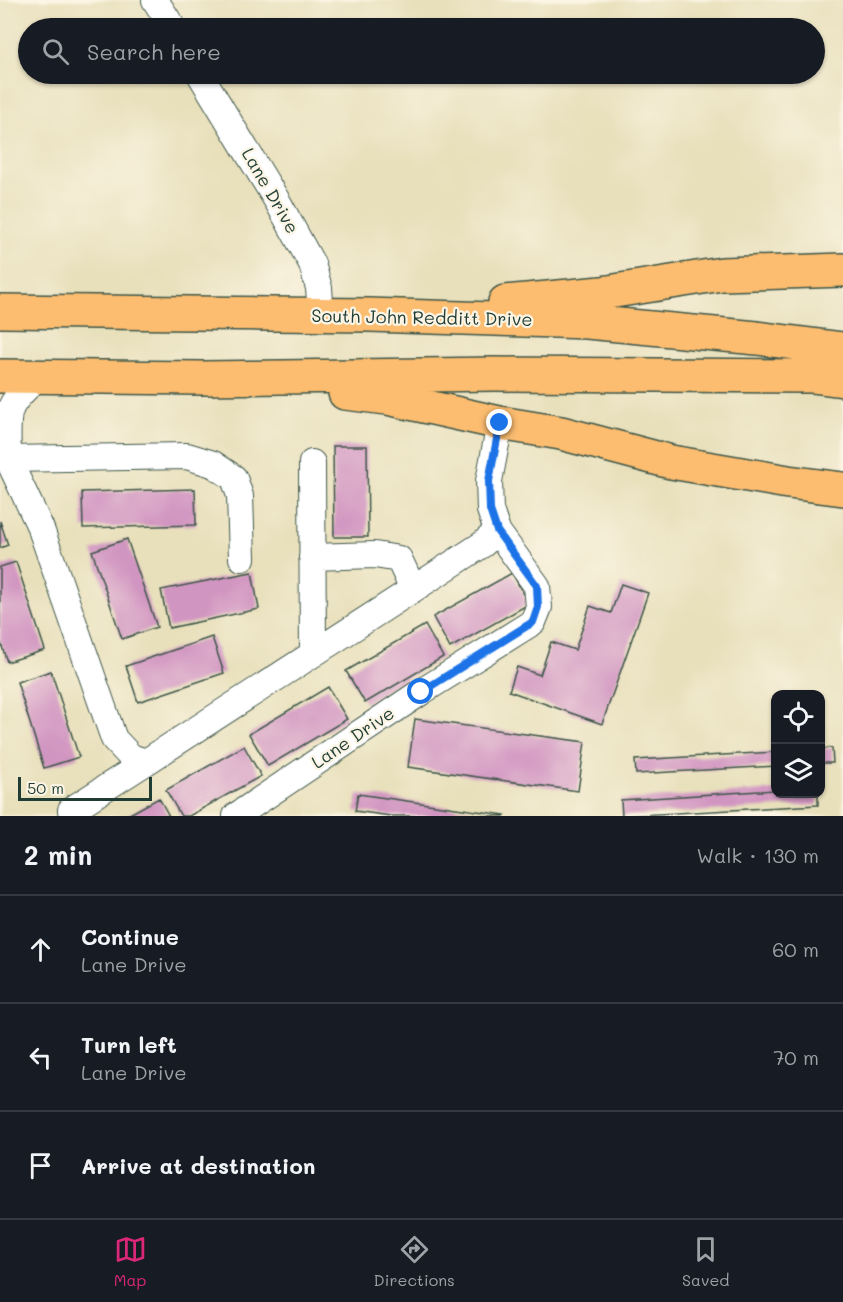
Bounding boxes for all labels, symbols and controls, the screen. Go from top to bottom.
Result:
search box [18,18,825,84]
icon: search [39,35,72,68]
text: Search here [87,37,221,66]
street label: Lane Drive [237,143,305,238]
street label: South John Redditt Drive [311,303,533,331]
route end [486,409,512,435]
route start [407,678,433,704]
map controls [771,690,825,798]
button: locate [771,690,825,744]
street label: Lane Drive [306,701,399,774]
button: layers [771,744,825,798]
scale bar [18,774,152,802]
text: 50 m [27,777,64,798]
text: 2 min [24,838,92,872]
text: Walk · 130 m [696,842,819,868]
text: Continue [81,922,179,951]
icon: ahead [24,933,57,966]
text: 60 m [772,936,819,962]
text: Lane Drive [81,951,187,977]
text: Turn left [81,1030,177,1059]
icon: left [24,1041,57,1074]
text: 70 m [773,1044,819,1070]
text: Lane Drive [81,1059,187,1085]
icon: arrive [24,1149,57,1182]
text: Arrive at destination [81,1151,316,1180]
tab: Map [114,1233,147,1290]
tab: Directions [374,1233,455,1290]
tab: Saved [682,1233,729,1290]

